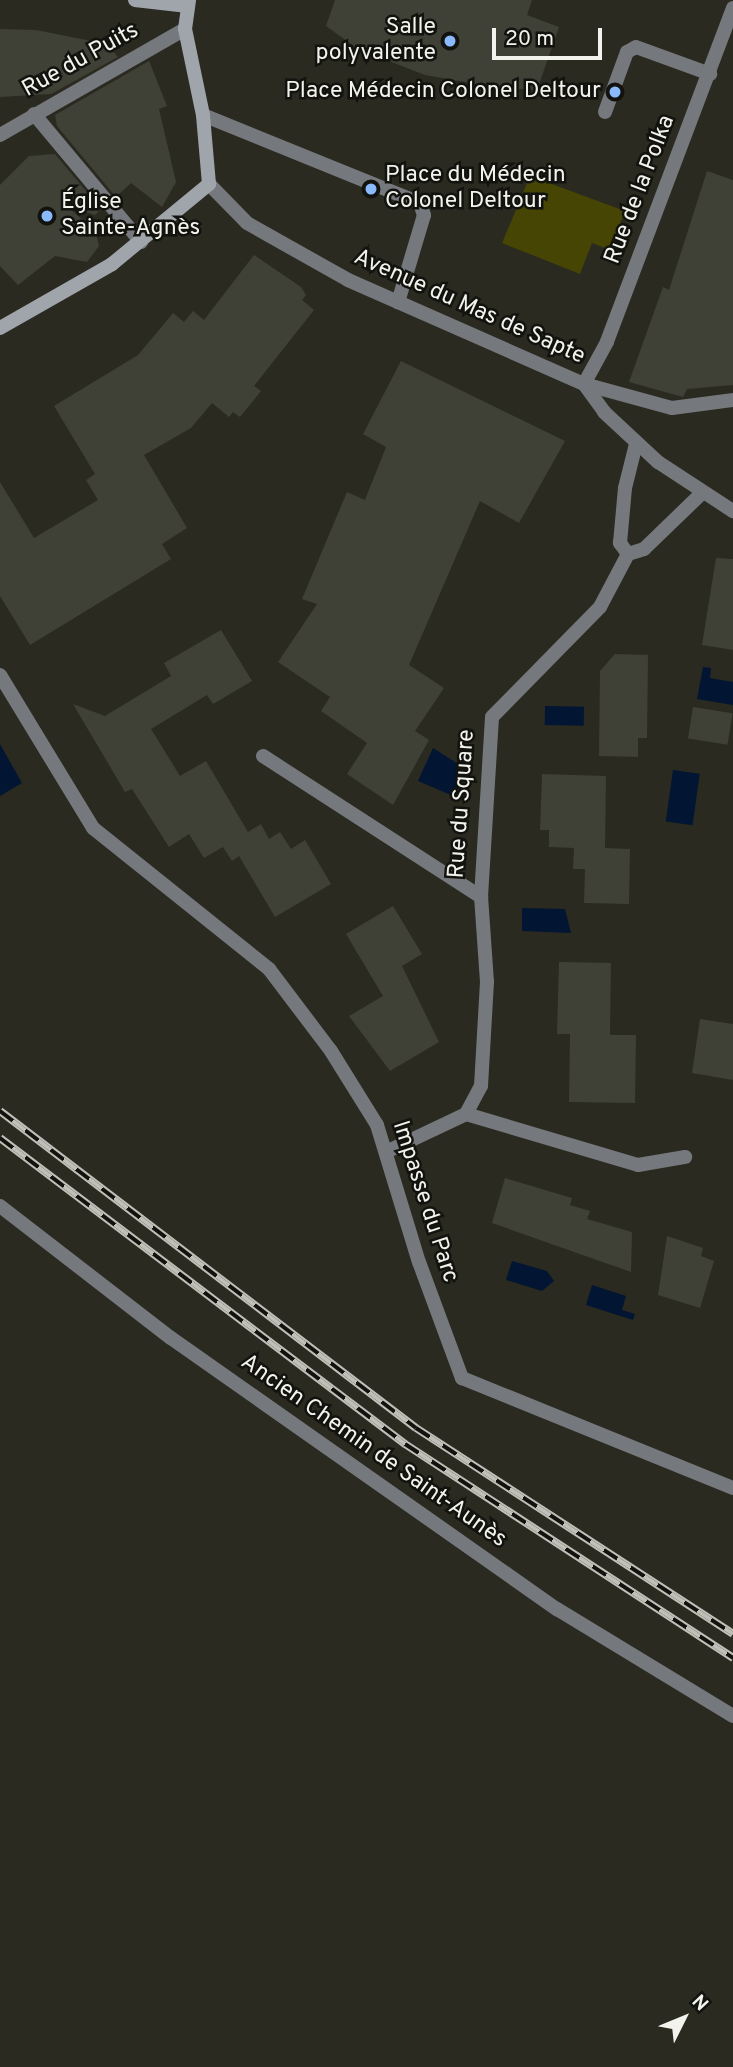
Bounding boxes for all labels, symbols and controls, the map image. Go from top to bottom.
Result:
place label: Salle polyvalente [315,14,436,68]
scale bar [495,14,605,58]
street label: Rue du Puits [18,18,144,104]
text: 20 m [505,26,554,53]
marker: Salle polyvalente [442,33,458,49]
place label: Place Médecin Colonel Deltour [285,78,601,106]
marker: Place Médecin Colonel Deltour [607,84,623,100]
street label: Rue de la Polka [600,112,682,268]
place label: Place du Médecin Colonel Deltour [385,162,566,216]
marker: Place du Médecin Colonel Deltour [363,181,379,197]
place label: Église Sainte-Agnès [61,189,200,243]
marker: Église Sainte-Agnès [39,208,55,224]
street label: Avenue du Mas de Sapte [349,245,589,371]
street label: Rue du Square [444,729,482,879]
street label: Impasse du Parc [385,1118,463,1286]
street label: Ancien Chemin de Saint-Aunès [235,1349,511,1555]
north arrow [649,1983,719,2053]
text: N [686,1991,713,2017]

